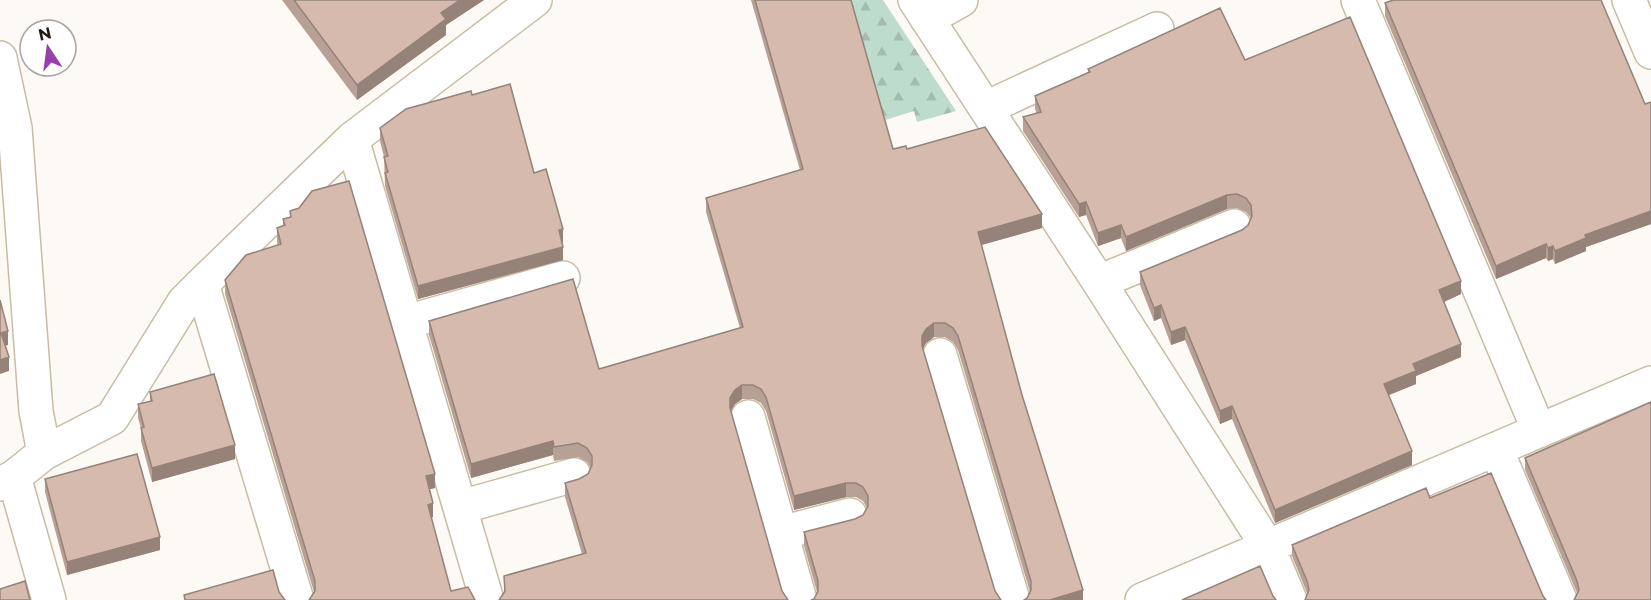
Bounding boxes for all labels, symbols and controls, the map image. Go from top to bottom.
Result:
north arrow [18,18,78,78]
text: N [36,23,53,45]

